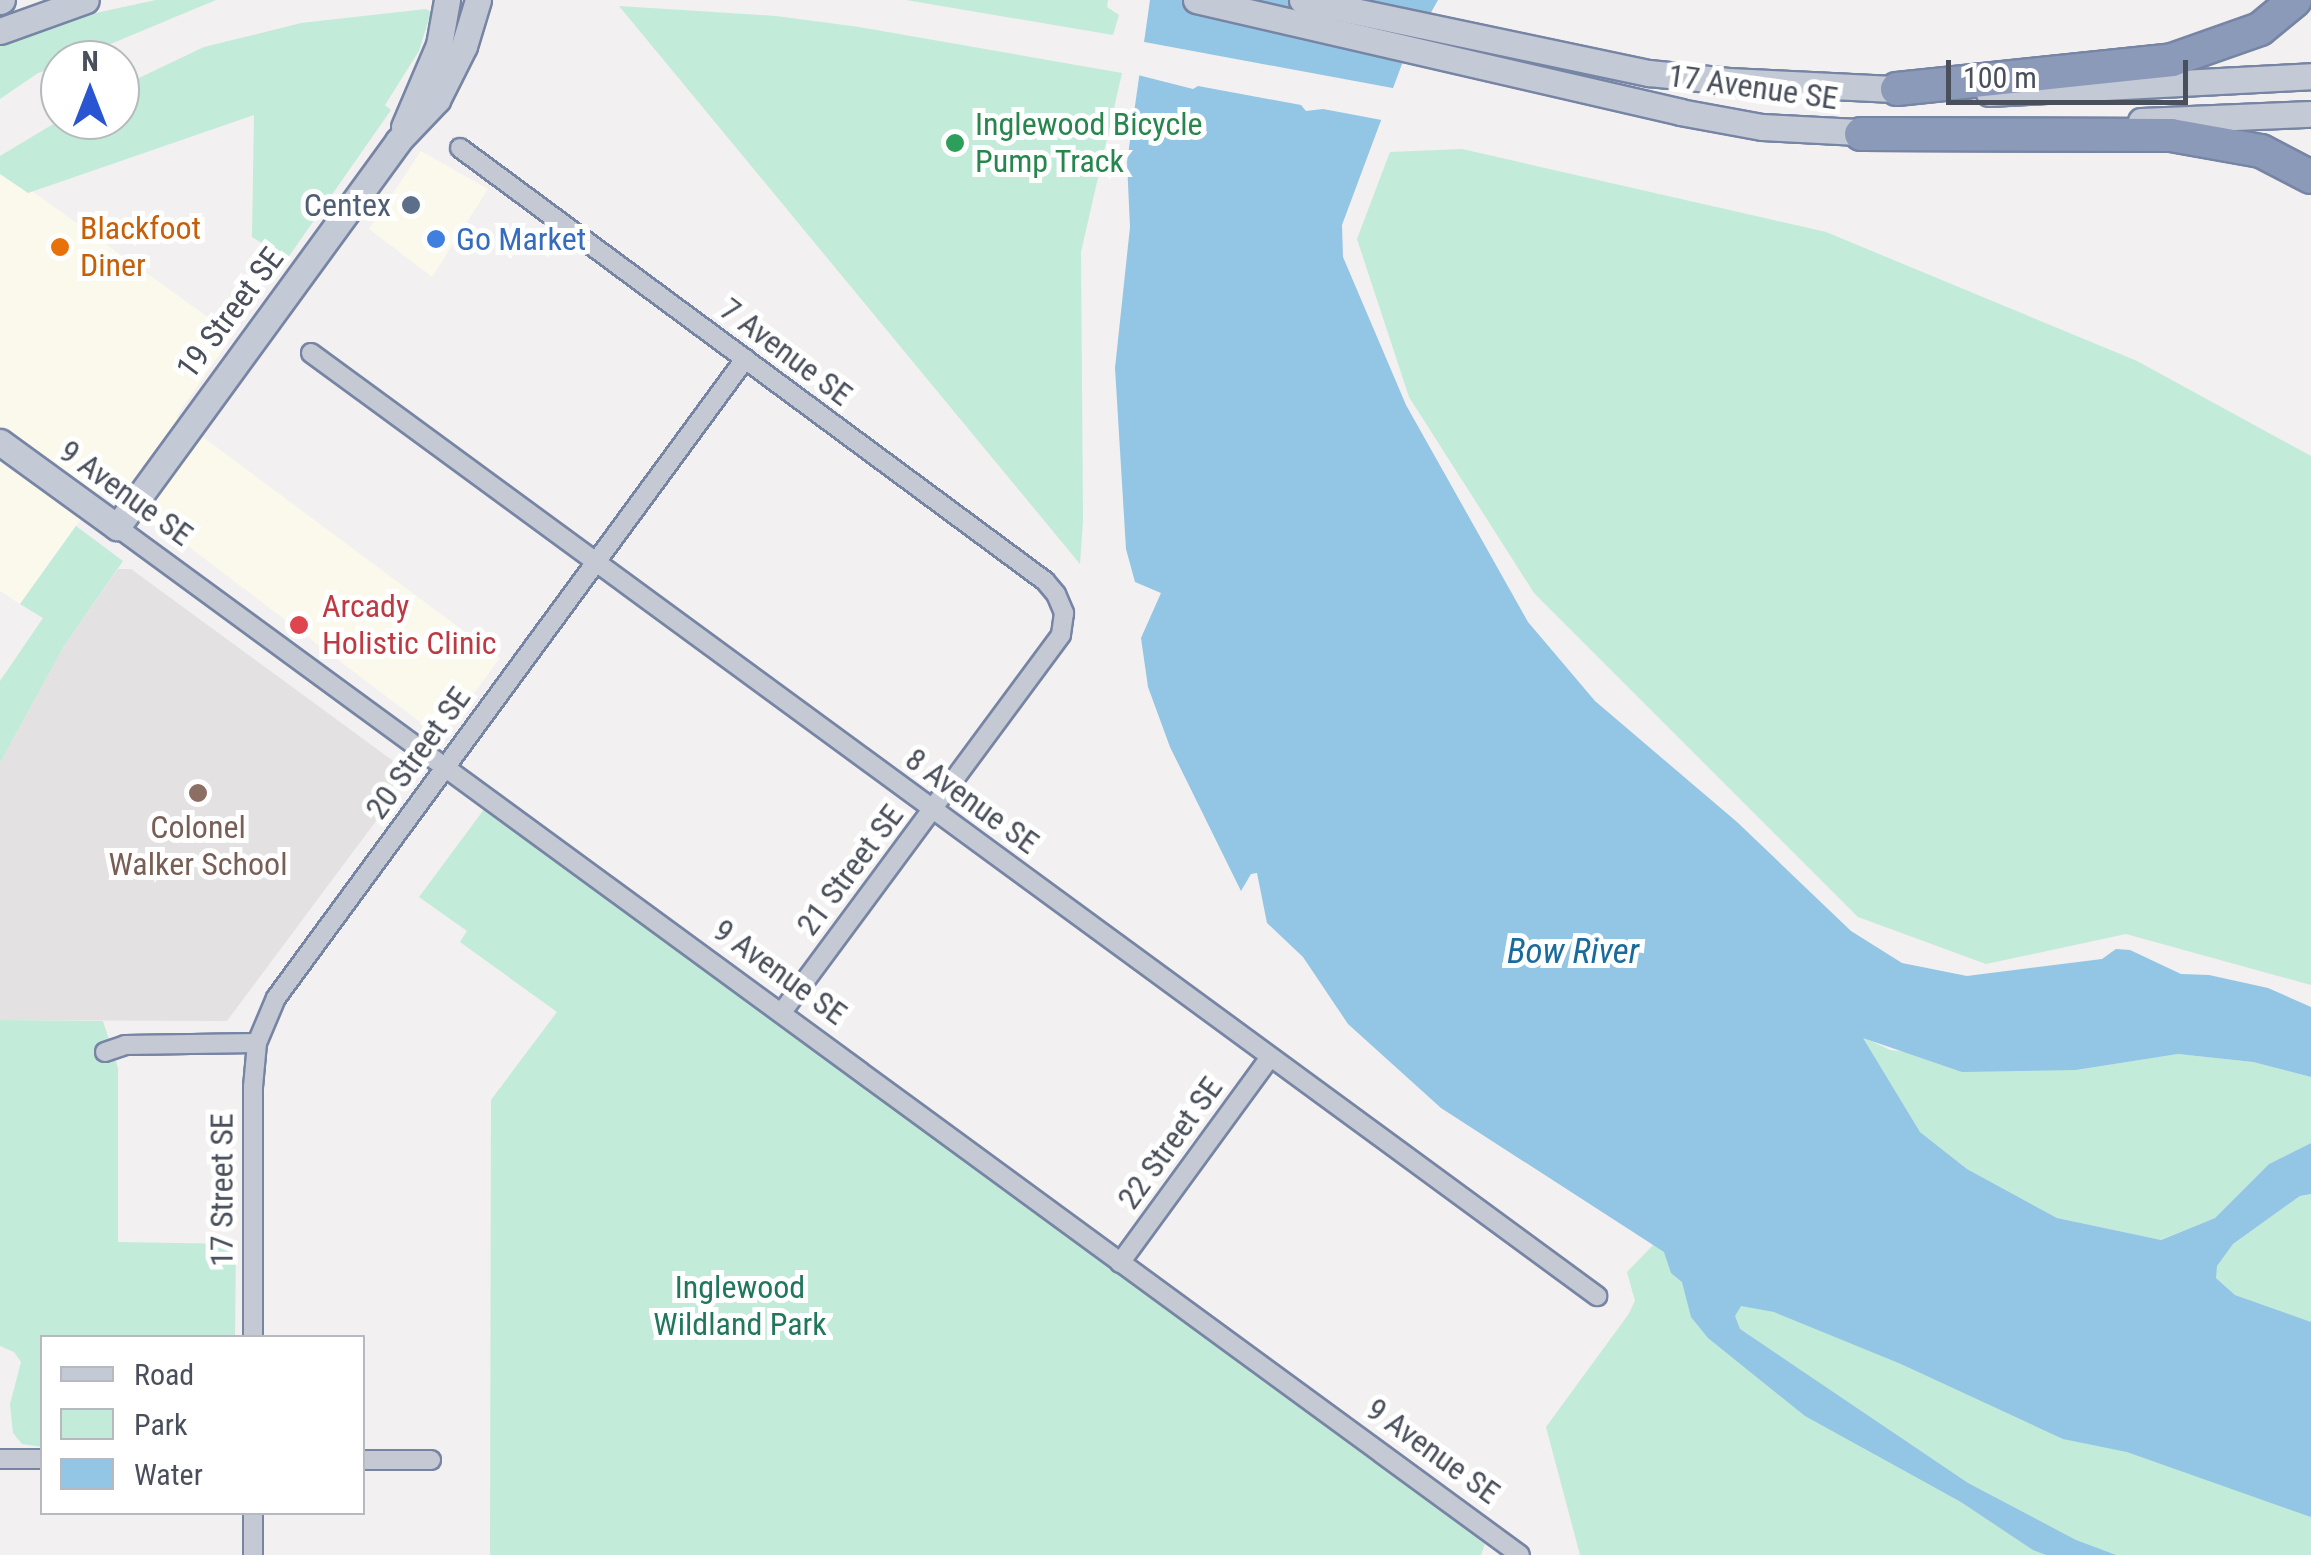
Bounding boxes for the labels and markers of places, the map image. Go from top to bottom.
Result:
place label: Inglewood Bicycle Pump Track [975,106,1203,181]
marker: Inglewood Bicycle Pump Track [944,132,966,154]
place label: Centex [304,186,391,224]
marker: Centex [400,194,422,216]
place label: Blackfoot Diner [80,210,201,285]
place label: Go Market [456,220,586,258]
marker: Go Market [425,228,447,250]
marker: Blackfoot Diner [49,236,71,258]
place label: Arcady Holistic Clinic [322,588,497,663]
marker: Arcady Holistic Clinic [286,612,312,638]
marker: Colonel Walker School [187,782,209,804]
place label: Colonel Walker School [108,809,288,884]

